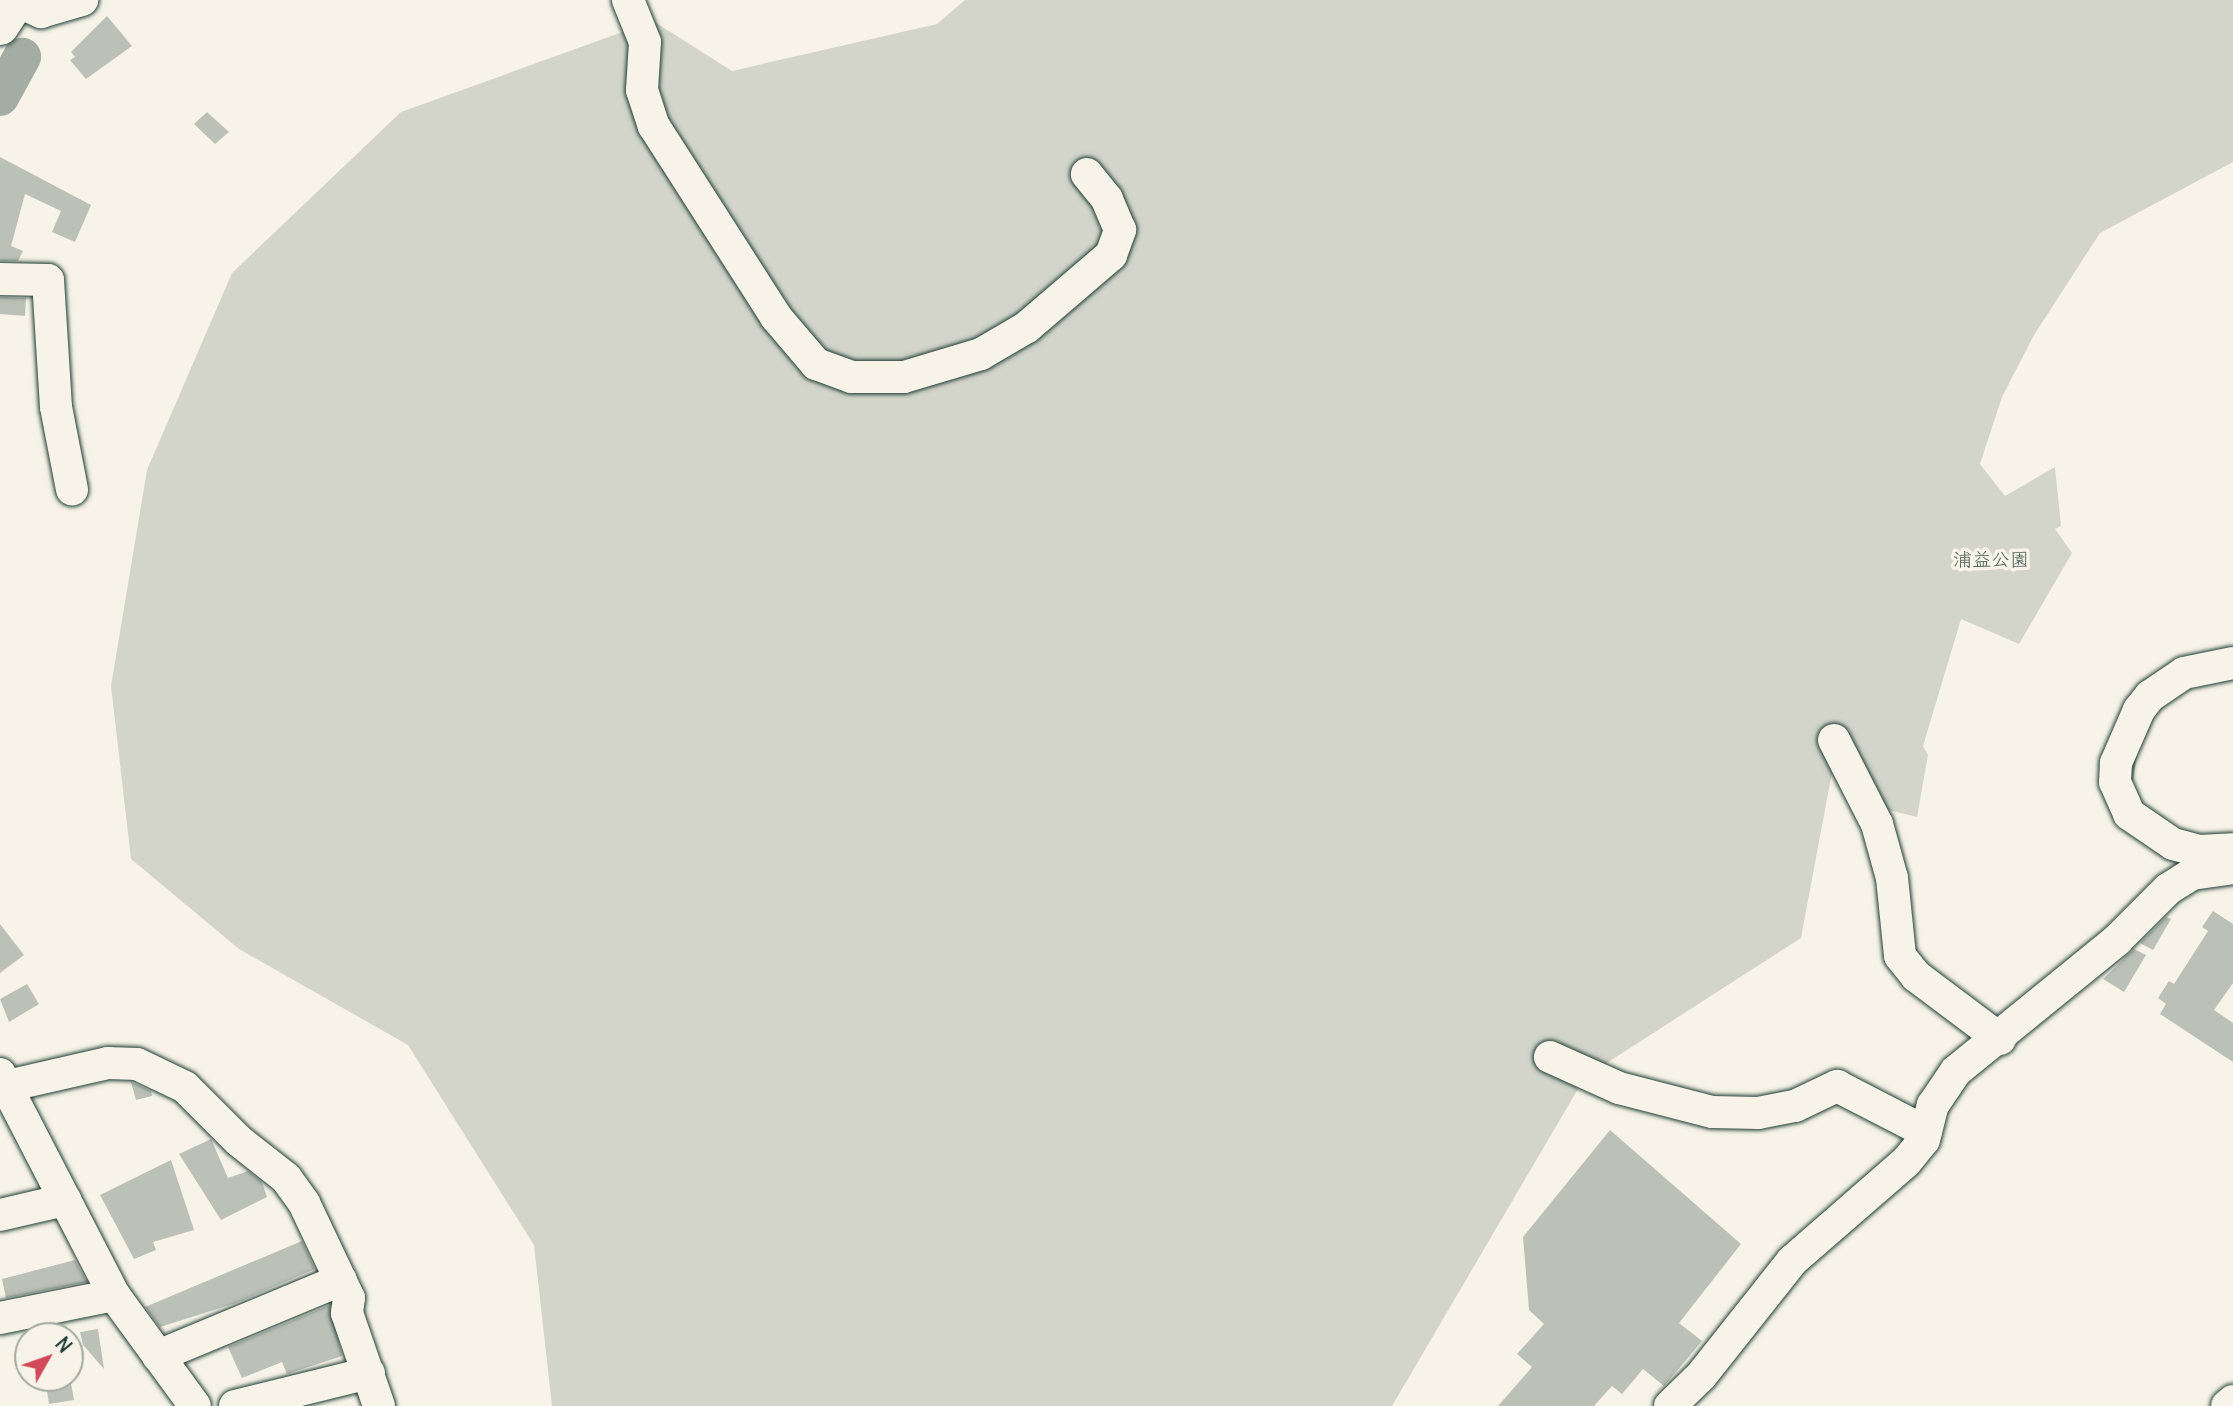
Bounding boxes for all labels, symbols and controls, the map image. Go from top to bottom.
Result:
park label: 浦益公園 [1953,549,2029,571]
north arrow [14,1322,84,1392]
text: N [50,1332,77,1358]

